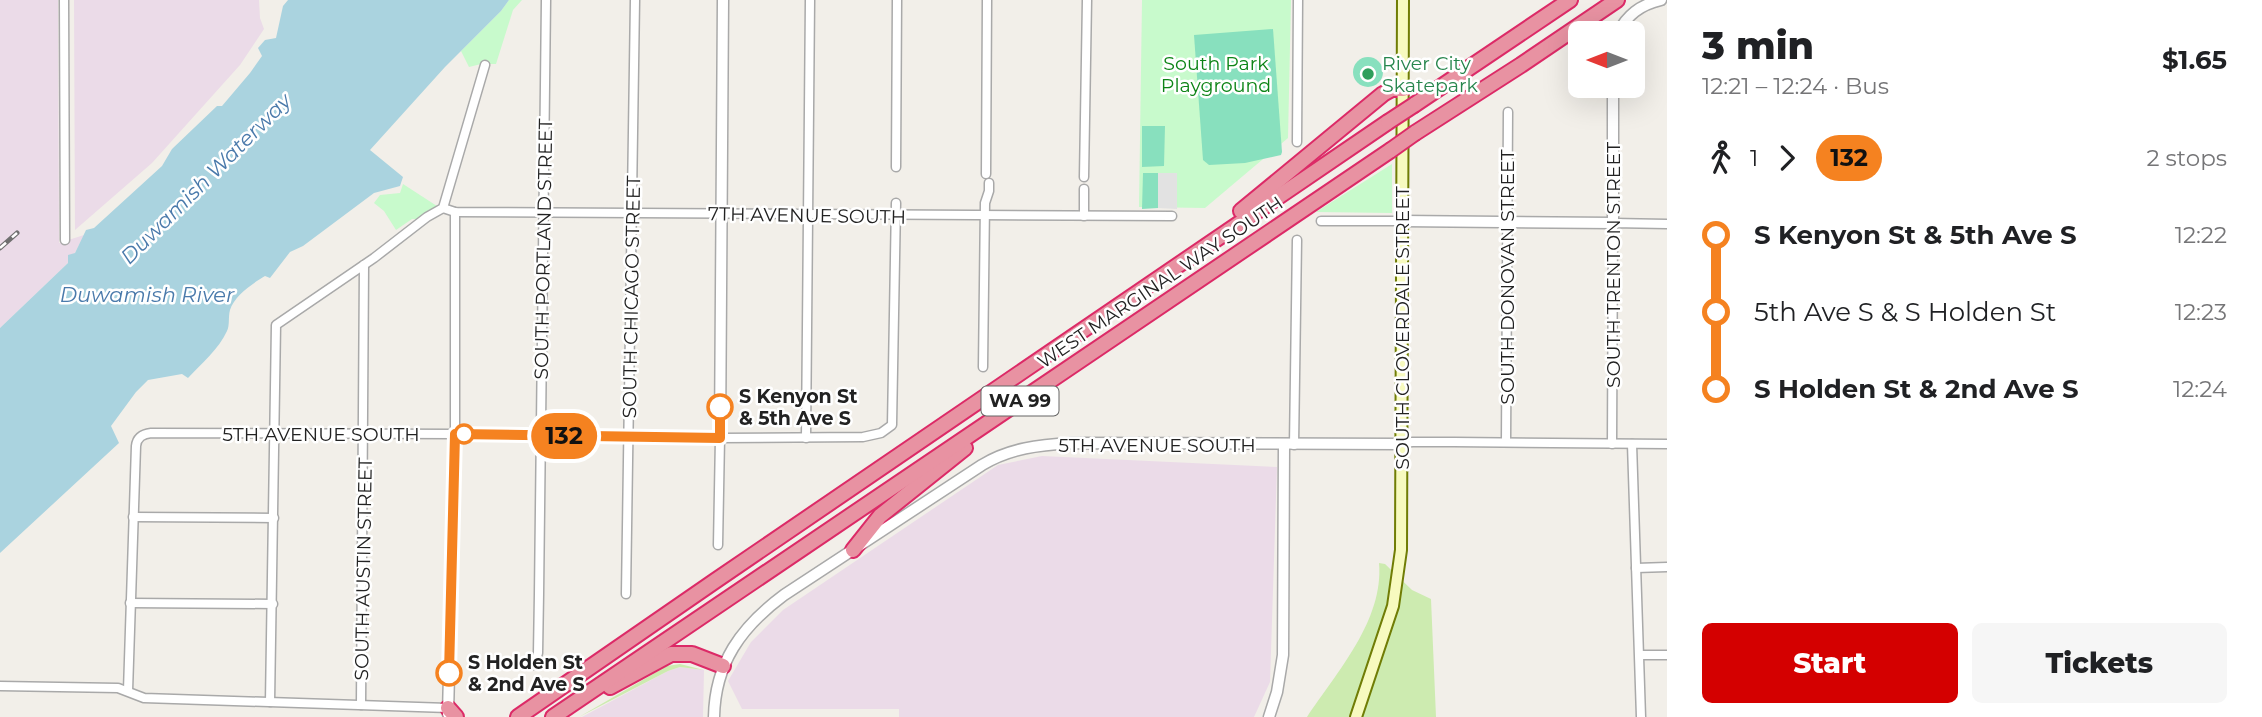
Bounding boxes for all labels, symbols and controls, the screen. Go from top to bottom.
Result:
north arrow [1568,21,1645,98]
map controls [1568,21,1645,98]
text: 3 min [1702,22,1814,69]
text: $1.65 [2162,44,2227,76]
park label: South Park Playground [1161,52,1271,97]
place label: River City Skatepark [1382,52,1478,97]
marker: River City Skatepark [1360,66,1376,82]
text: 12:21 – 12:24 · Bus [1702,72,1889,100]
water label: Duwamish Waterway [115,87,297,269]
street label: SOUTH PORTLAND STREET [530,118,557,380]
icon: walk [1702,139,1740,177]
icon: forward [1768,139,1806,177]
street label: SOUTH TRENTON STREET [1602,142,1625,388]
text: 132 [1830,143,1868,172]
text: 1 [1750,144,1758,172]
text: 2 stops [2147,144,2227,172]
street label: SOUTH DONOVAN STREET [1496,149,1519,405]
street label: SOUTH CHICAGO STREET [618,175,645,419]
street label: SOUTH CLOVERDALE STREET [1391,186,1414,470]
street label: WEST MARGINAL WAY SOUTH [1033,192,1287,373]
street label: 7TH AVENUE SOUTH [708,202,906,229]
text: S Kenyon St & 5th Ave S [1754,219,2077,251]
text: 12:22 [2175,221,2227,249]
water label: Duwamish River [60,282,235,307]
text: 5th Ave S & S Holden St [1754,296,2056,328]
text: 12:23 [2175,298,2227,326]
text: S Holden St & 2nd Ave S [1754,373,2079,405]
text: 12:24 [2173,375,2227,403]
place label: S Kenyon St & 5th Ave S [739,385,858,430]
road number: WA 99 [982,386,1058,416]
marker: S Kenyon St & 5th Ave S [707,394,733,420]
line badge: 132 [524,413,604,459]
text: 132 [545,421,583,450]
street label: 5TH AVENUE SOUTH [222,423,420,446]
unlabelled marker [454,424,474,444]
street label: 5TH AVENUE SOUTH [1058,434,1256,457]
street label: SOUTH AUSTIN STREET [350,457,377,681]
button: Start [1702,623,1958,703]
button: Tickets [1972,623,2227,703]
place label: S Holden St & 2nd Ave S [468,651,585,696]
marker: S Holden St & 2nd Ave S [436,660,462,686]

